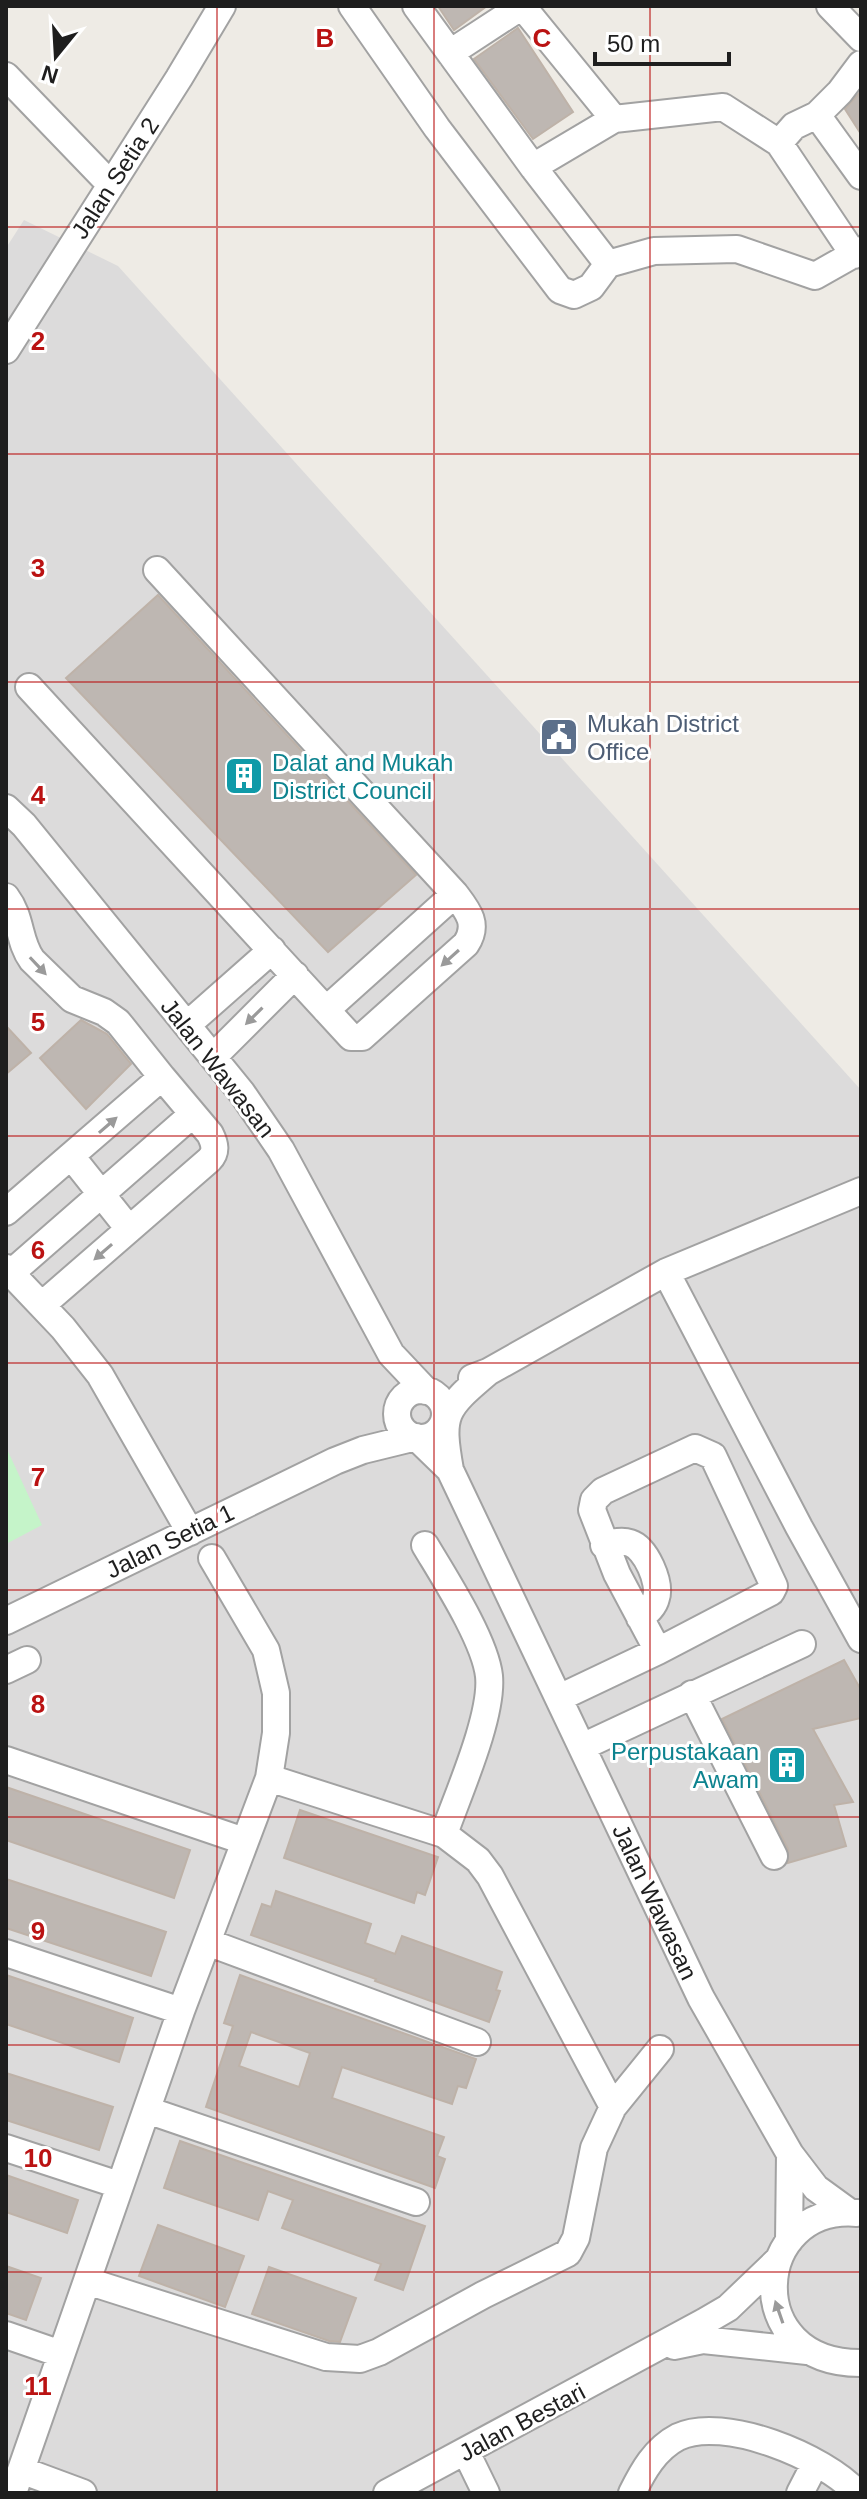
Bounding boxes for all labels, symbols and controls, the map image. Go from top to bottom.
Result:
north arrow [16,16,96,96]
scale bar [595,16,729,66]
text: B [316,23,334,53]
text: C [533,23,552,53]
text: 50 m [607,30,660,57]
text: N [39,60,61,89]
street label: Jalan Setia 2 [66,112,164,244]
text: 2 [31,326,45,356]
text: 3 [31,553,45,583]
place label: Mukah District Office [587,710,739,765]
public building icon: Mukah District Office [538,716,580,758]
place label: Dalat and Mukah District Council [272,749,453,804]
building icon: Dalat and Mukah District Council [223,755,265,797]
text: 4 [31,780,46,810]
one-way arrow [441,949,461,966]
one-way arrow [29,956,47,975]
street label: Jalan Wawasan [155,993,281,1143]
one-way arrow [245,1006,264,1025]
text: 5 [31,1007,45,1037]
one-way arrow [98,1117,118,1134]
text: 6 [31,1235,45,1265]
one-way arrow [93,1243,113,1260]
text: 7 [31,1462,45,1492]
street label: Jalan Setia 1 [102,1498,238,1584]
text: 8 [31,1689,45,1719]
place label: Perpustakaan Awam [611,1738,759,1793]
building icon: Perpustakaan Awam [766,1744,808,1786]
street label: Jalan Wawasan [607,1820,703,1984]
text: 9 [31,1916,45,1946]
text: 10 [24,2143,52,2173]
one-way arrow [773,2300,785,2324]
text: 11 [24,2371,52,2401]
street label: Jalan Bestari [454,2378,590,2466]

